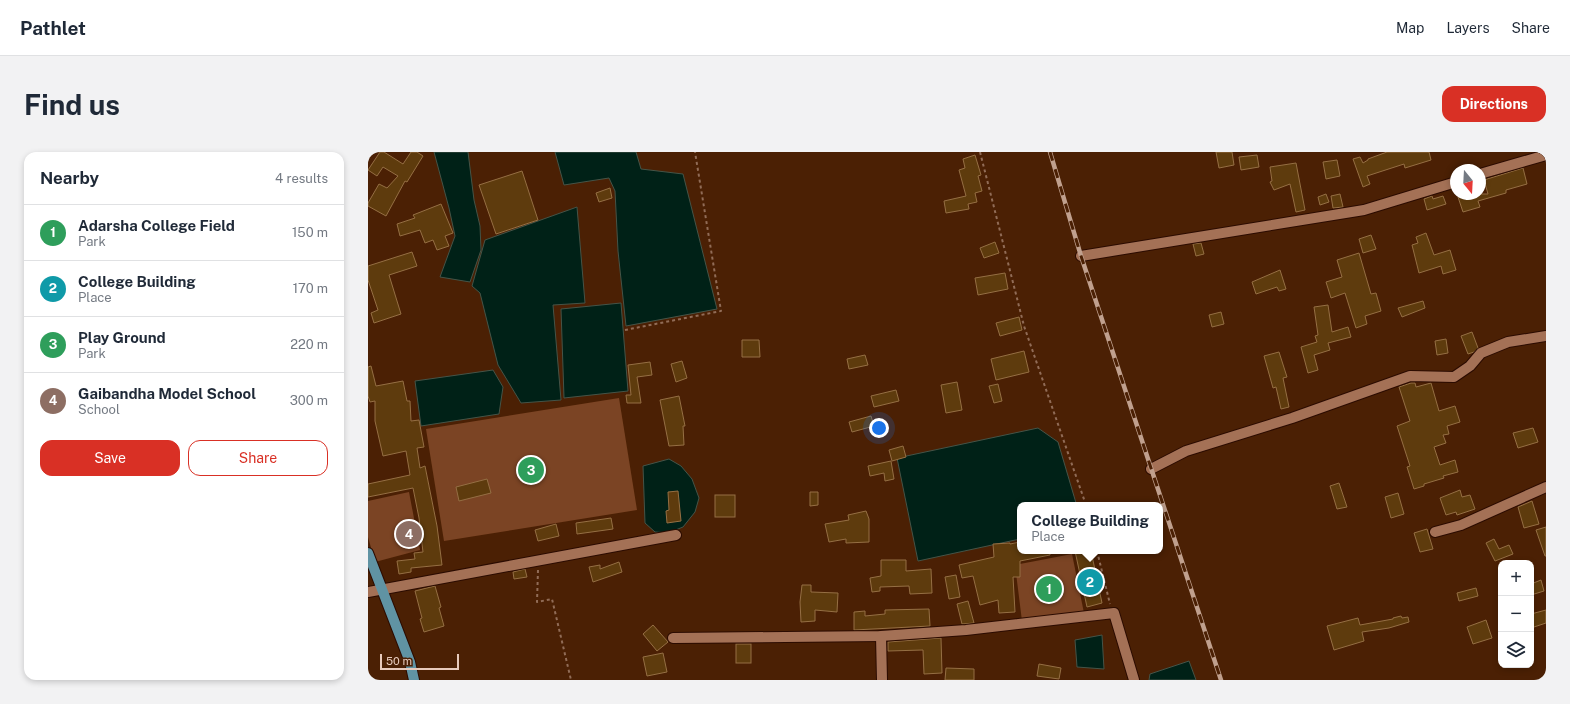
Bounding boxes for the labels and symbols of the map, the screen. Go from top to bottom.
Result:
north arrow [1450,164,1486,200]
your location [869,418,889,438]
pin: 3 [518,455,544,485]
pin: 4 [396,519,422,549]
pin: 2 [1077,567,1103,597]
pin: 1 [1036,574,1062,604]
scale bar [380,652,459,671]

